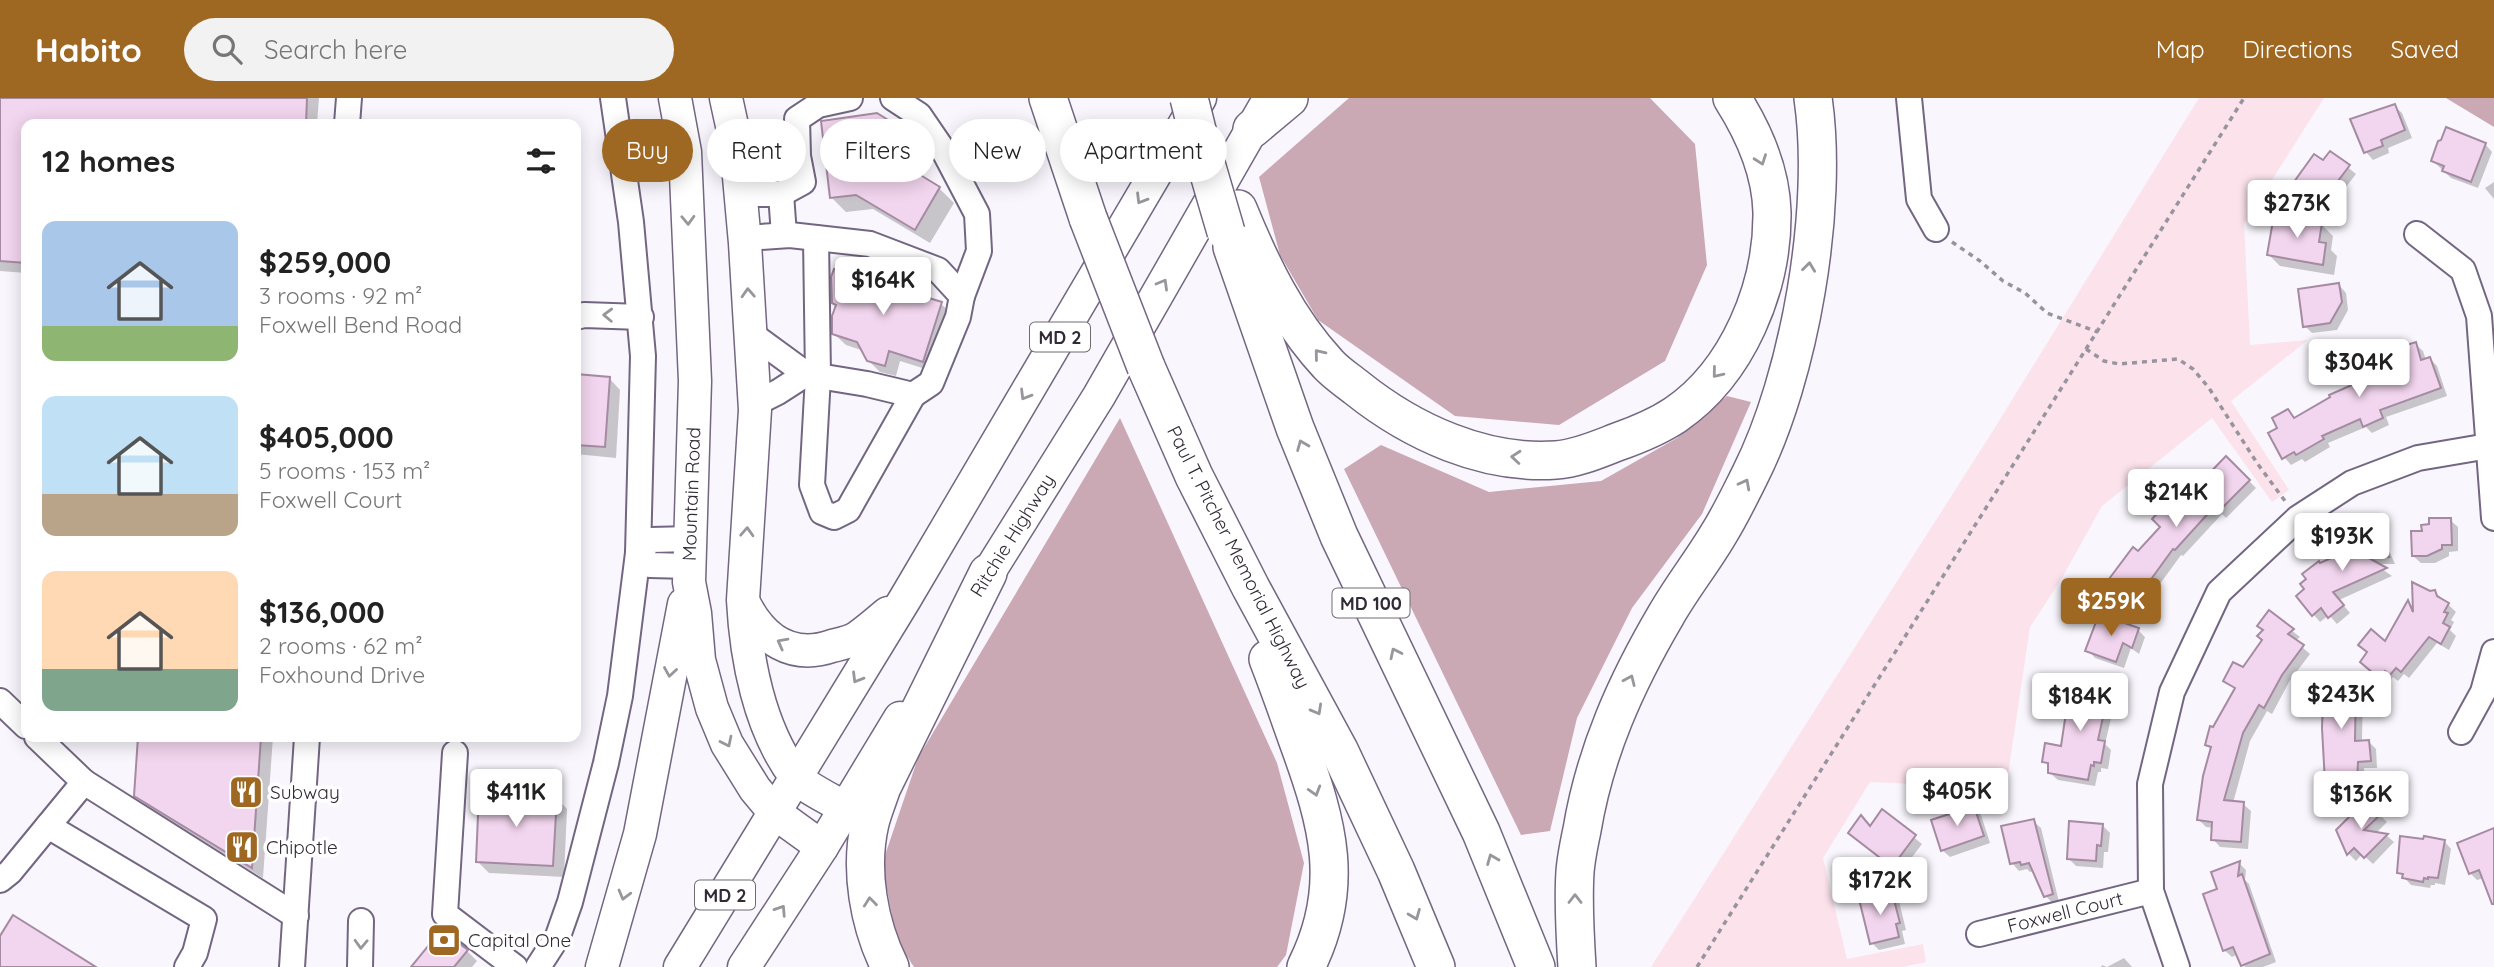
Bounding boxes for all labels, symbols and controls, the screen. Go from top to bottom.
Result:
search box [184,18,674,81]
text: Habito [35,29,142,70]
icon: search [208,30,246,68]
text: Search here [264,33,407,66]
text: Map [2156,34,2205,64]
text: Directions [2243,34,2353,64]
text: Saved [2391,34,2459,64]
chip: Buy [602,119,693,182]
chip: Rent [707,119,806,182]
chip: Filters [820,119,935,182]
chip: New [949,119,1046,182]
chip: Apartment [1060,119,1227,182]
text: 12 homes [42,142,175,180]
icon: filters [522,142,560,180]
one-way arrow [1753,153,1767,165]
pin: $273K [2248,180,2346,240]
text: $273K [2264,188,2330,217]
one-way arrow [1136,192,1149,204]
one-way arrow [680,215,695,226]
text: $259,000 [259,243,391,281]
icon: home [98,249,182,333]
pin: $164K [834,258,932,317]
one-way arrow [1801,261,1816,272]
text: $164K [851,265,915,294]
one-way arrow [1155,278,1168,291]
text: 3 rooms · 92 m² [259,281,422,310]
one-way arrow [741,287,756,298]
one-way arrow [602,308,613,323]
text: Foxwell Bend Road [259,310,462,339]
road number: MD 2 [1030,323,1090,352]
pin: $304K [2310,340,2408,399]
text: $304K [2325,347,2393,376]
one-way arrow [1315,349,1328,361]
one-way arrow [1713,365,1725,378]
one-way arrow [1020,387,1033,400]
text: $405,000 [259,418,394,456]
street label: Paul T. Pitcher Memorial Highway [1162,422,1316,692]
icon: home [98,424,182,508]
street label: Mountain Road [677,426,705,562]
one-way arrow [1296,440,1310,452]
one-way arrow [1510,450,1521,465]
text: 5 rooms · 153 m² [259,456,430,485]
street label: Ritchie Highway [965,469,1059,601]
pin: $214K [2127,470,2225,529]
text: $214K [2144,477,2208,506]
one-way arrow [1737,479,1750,491]
text: Foxwell Court [259,485,402,514]
pin: $193K [2293,514,2391,573]
text: $193K [2310,521,2374,550]
one-way arrow [740,526,755,537]
pin: $259K [2062,578,2160,638]
text: $259K [2077,586,2145,615]
road number: MD 100 [1332,588,1410,618]
text: $136,000 [259,593,385,631]
icon: home [98,599,182,683]
text: 2 rooms · 62 m² [259,631,423,660]
one-way arrow [776,637,789,651]
one-way arrow [1390,648,1404,660]
text: Foxhound Drive [259,660,425,689]
one-way arrow [663,667,678,678]
one-way arrow [852,670,865,683]
pin: $243K [2292,672,2390,731]
pin: $184K [2031,674,2129,733]
one-way arrow [1622,675,1636,687]
text: $243K [2307,679,2375,708]
text: $184K [2048,681,2112,710]
one-way arrow [1309,703,1322,715]
one-way arrow [719,735,733,747]
pin: $405K [1908,768,2006,828]
pin: $411K [467,770,565,829]
pin: $136K [2312,772,2410,831]
restaurant icon: Subway [227,773,265,811]
text: $405K [1922,776,1992,805]
text: $411K [486,777,546,806]
text: $136K [2330,779,2392,808]
place label: Subway [270,780,340,804]
one-way arrow [1307,785,1322,797]
restaurant icon: Chipotle [223,828,261,866]
place label: Chipotle [266,835,338,859]
one-way arrow [1486,853,1500,865]
pin: $172K [1831,858,1929,917]
text: $172K [1848,865,1912,894]
road number: MD 2 [695,880,755,910]
street label: Foxwell Court [2005,886,2125,938]
one-way arrow [618,889,632,901]
one-way arrow [1567,893,1583,904]
one-way arrow [863,897,878,908]
one-way arrow [773,905,785,918]
one-way arrow [1406,908,1420,920]
bank icon: Capital One [425,921,463,959]
place label: Capital One [468,928,571,952]
one-way arrow [353,939,368,950]

